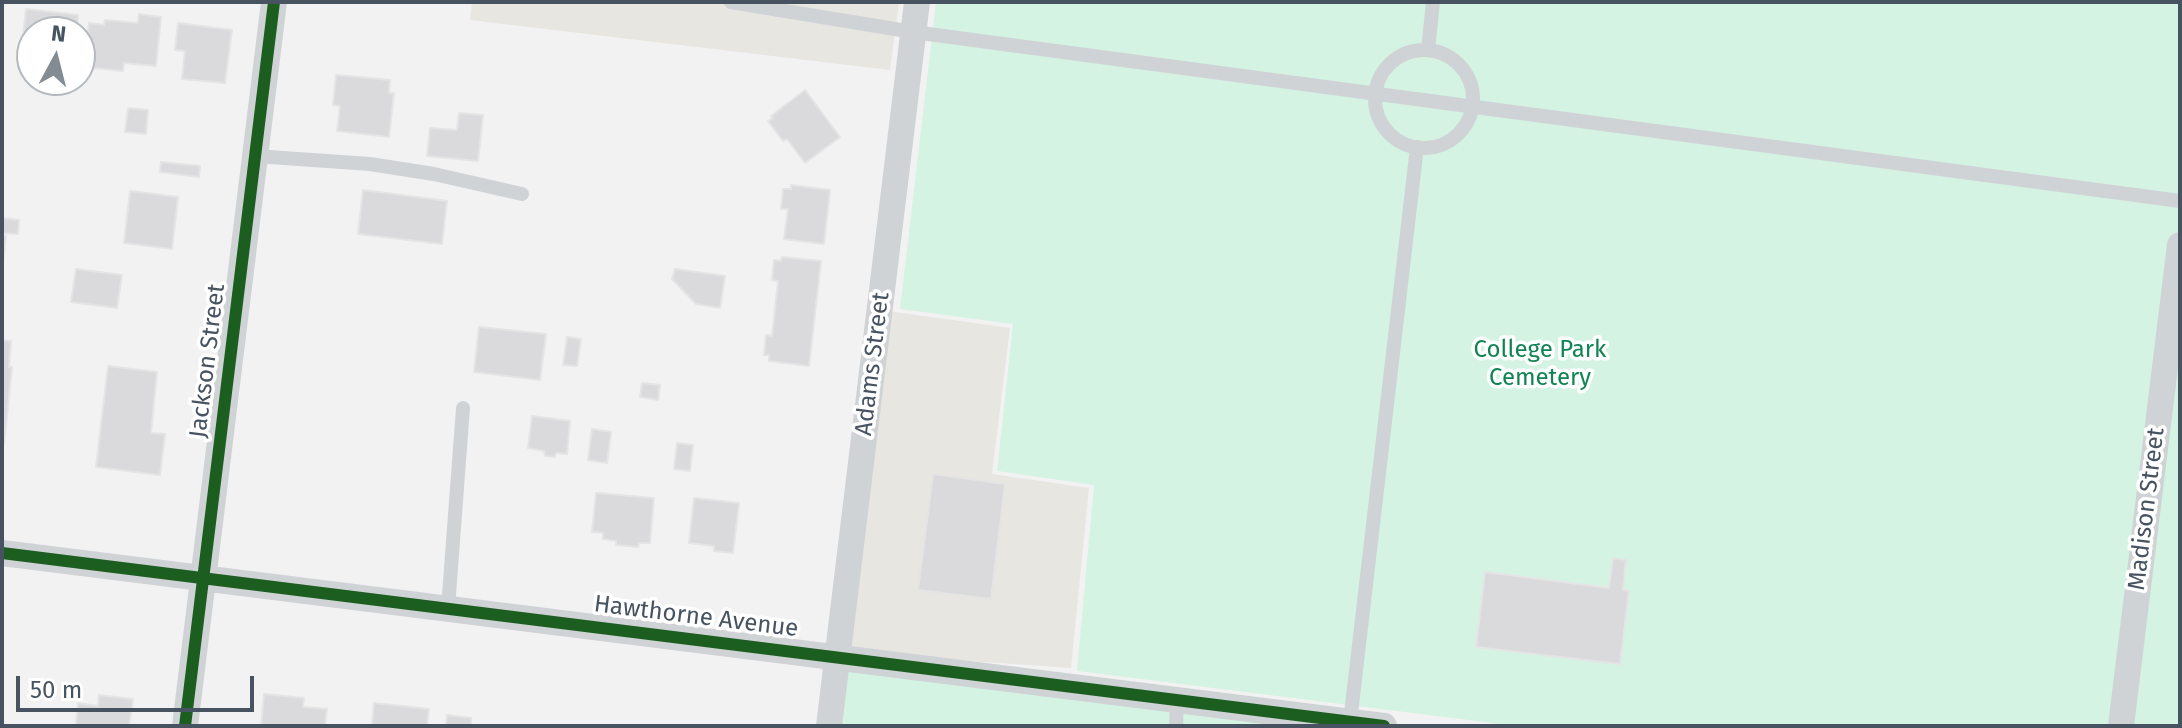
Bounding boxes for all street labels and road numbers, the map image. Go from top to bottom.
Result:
street label: Jackson Street [184,282,232,440]
street label: Adams Street [850,291,896,437]
street label: Madison Street [2123,426,2171,592]
street label: Hawthorne Avenue [592,590,800,644]

